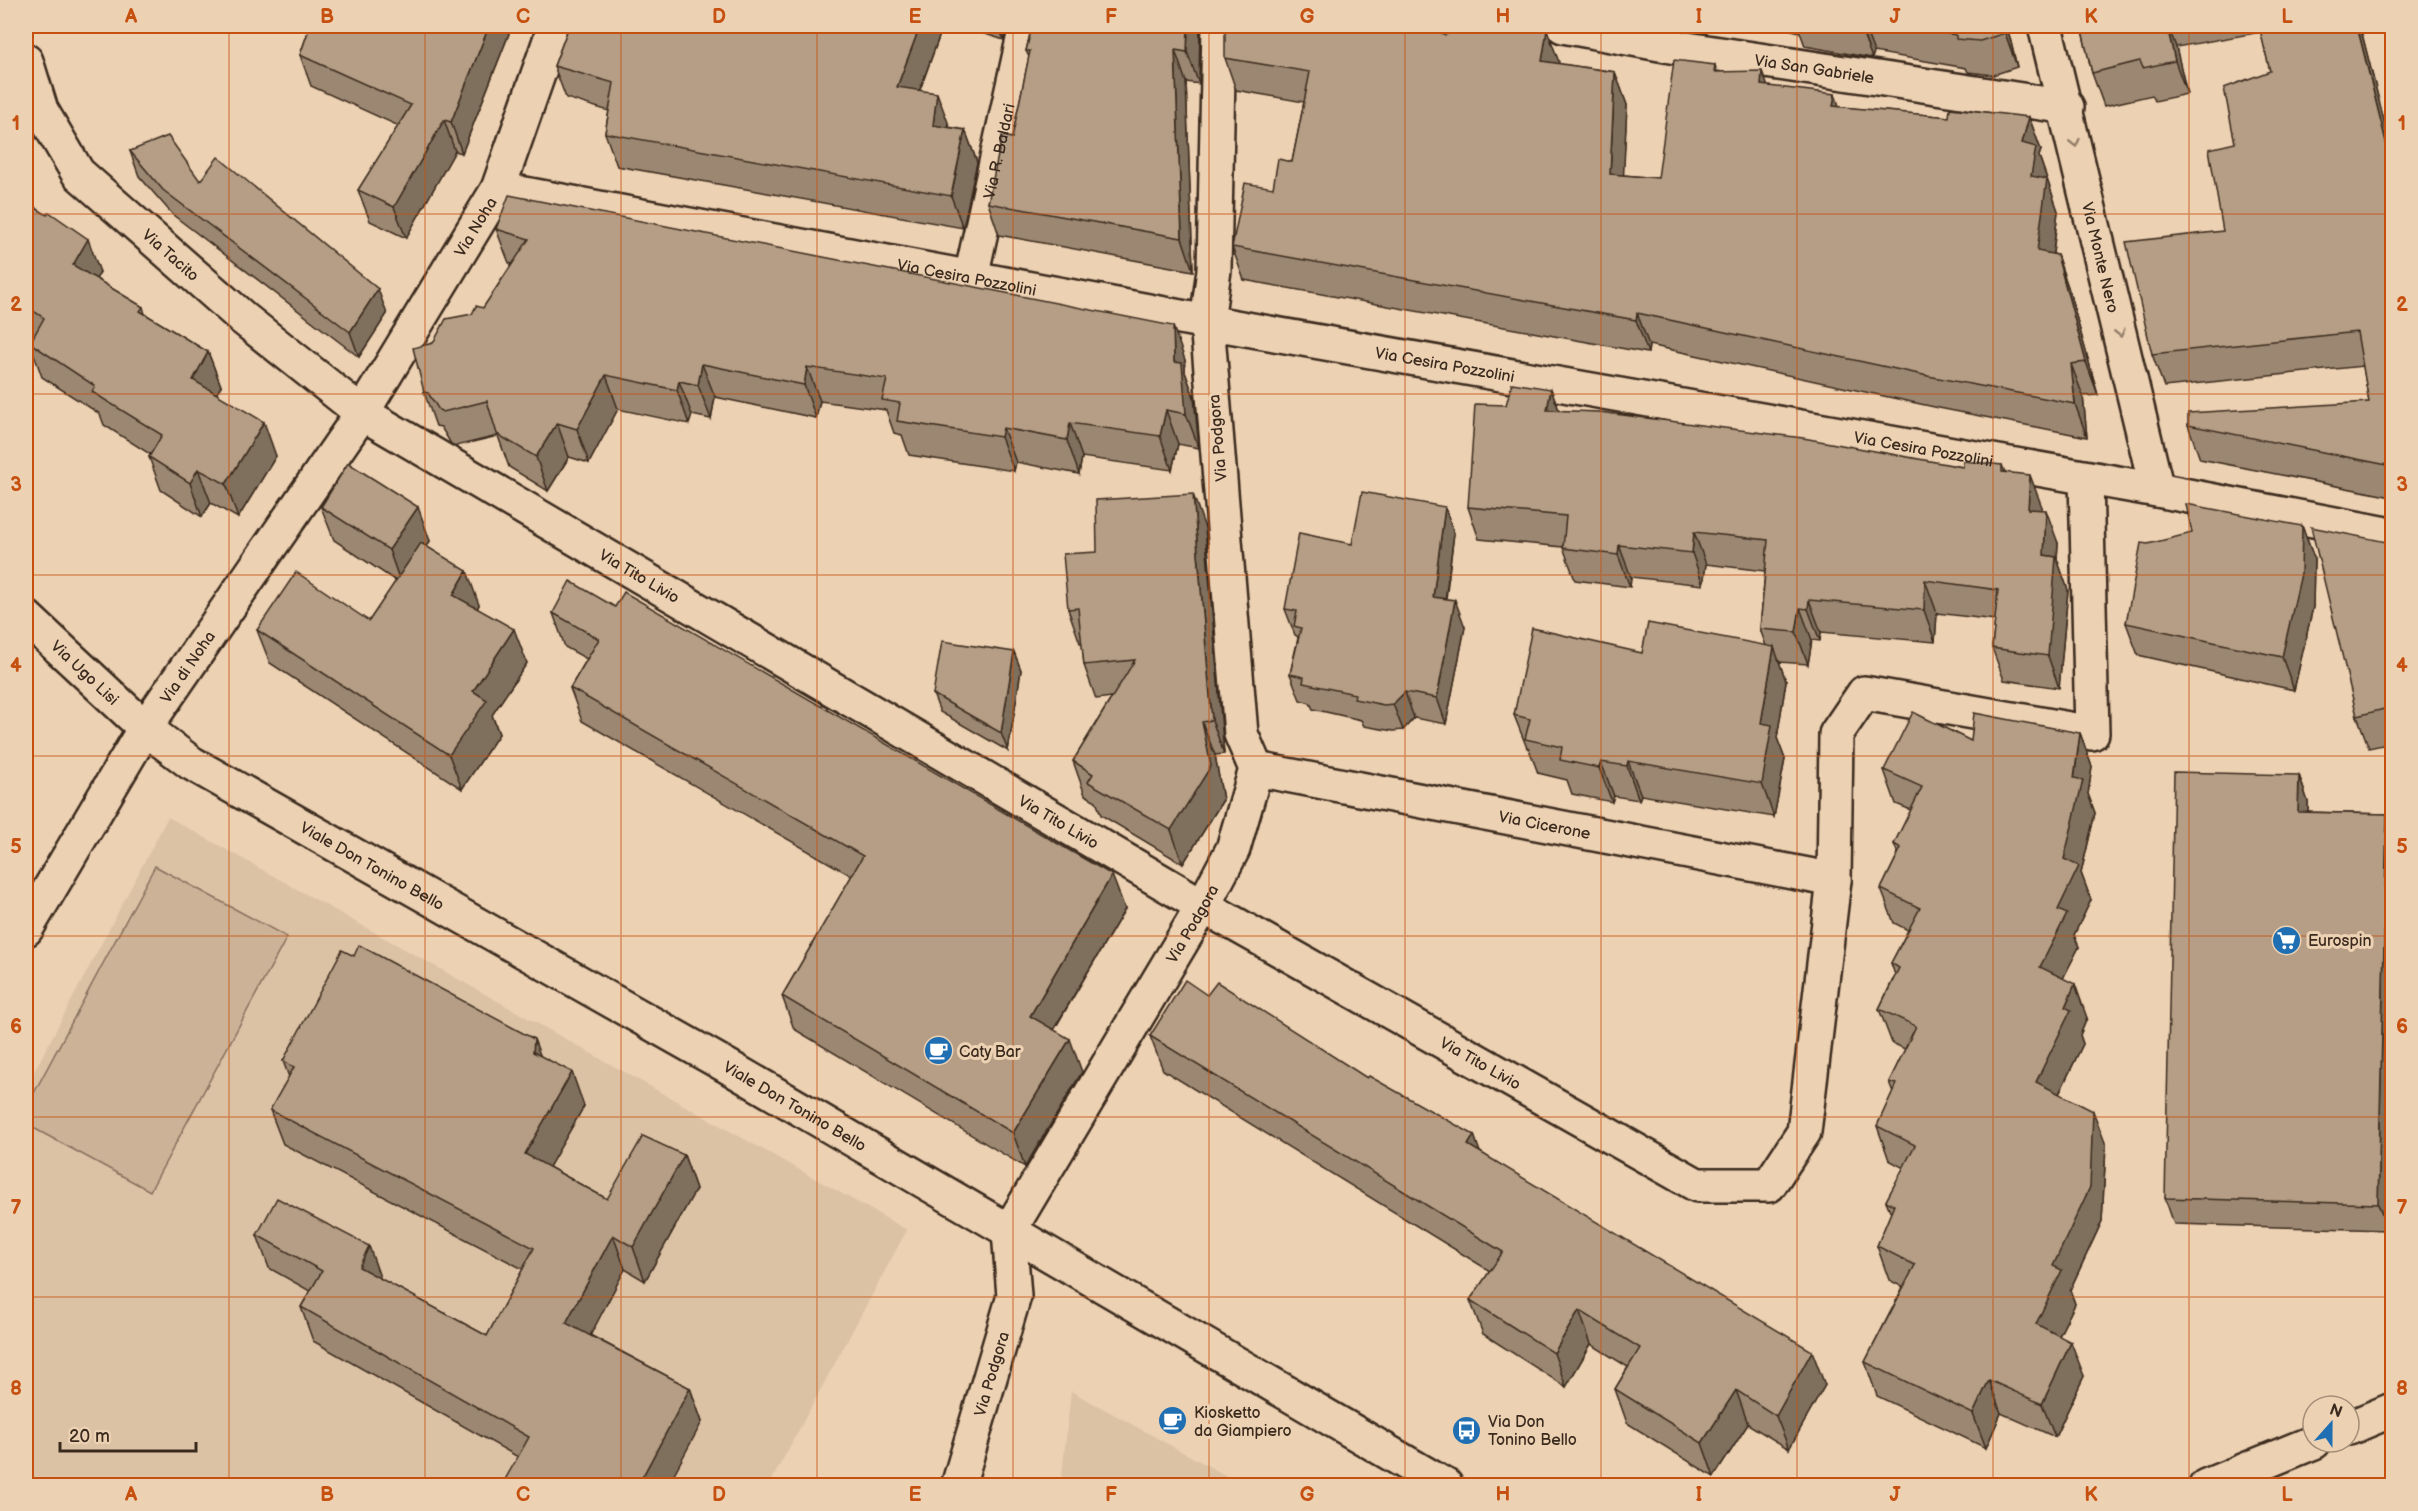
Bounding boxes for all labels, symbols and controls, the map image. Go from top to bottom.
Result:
text: A [124,5,138,29]
text: B [320,5,334,29]
text: C [516,5,530,29]
text: D [712,5,726,29]
text: E [909,5,922,29]
text: F [1105,5,1117,29]
text: G [1300,5,1315,29]
text: H [1496,5,1510,29]
text: I [1696,5,1702,29]
text: J [1890,5,1902,29]
text: K [2084,5,2098,29]
text: L [2281,5,2293,29]
street label: Via San Gabriele [1753,51,1876,89]
street label: Via R. Baldari [980,102,1020,201]
text: 1 [12,112,20,136]
text: 1 [2398,112,2406,136]
one-way arrow [2068,138,2081,148]
street label: Via Noha [451,194,502,261]
street label: Via Monte Nero [2077,200,2122,315]
street label: Via Tacito [138,226,202,286]
street label: Via Cesira Pozzolini [895,256,1038,301]
text: 2 [10,293,22,317]
text: 2 [2396,293,2408,317]
one-way arrow [2112,328,2125,338]
street label: Via Cesira Pozzolini [1374,344,1516,387]
street label: Via Podgora [1205,393,1232,482]
street label: Via Cesira Pozzolini [1852,429,1994,472]
text: 3 [10,473,22,497]
text: 3 [2396,473,2408,497]
street label: Via Tito Livio [595,546,682,608]
street label: Via di Noha [157,628,220,707]
street label: Via Ugo Lisi [46,637,122,710]
text: 4 [10,654,22,678]
text: 4 [2396,654,2408,678]
street label: Via Tito Livio [1014,792,1102,854]
street label: Via Cicerone [1497,808,1593,844]
street label: Viale Don Tonino Bello [296,819,447,915]
text: 5 [10,835,22,859]
text: 5 [2396,835,2408,859]
street label: Via Podgora [1163,882,1223,967]
supermarket icon: Eurospin [2271,924,2303,956]
place label: Eurospin [2308,932,2372,951]
text: 6 [10,1015,22,1039]
text: 6 [2396,1015,2408,1039]
street label: Via Tito Livio [1436,1034,1524,1095]
cafe icon: Caty Bar [922,1035,954,1067]
place label: Caty Bar [959,1043,1021,1062]
street label: Viale Don Tonino Bello [719,1058,869,1156]
text: 7 [10,1196,22,1220]
text: 7 [2396,1196,2408,1220]
street label: Via Podgora [971,1329,1014,1419]
text: 8 [10,1377,22,1401]
text: 8 [2396,1377,2408,1401]
north arrow [2301,1394,2361,1454]
text: N [2327,1400,2345,1422]
place label: Kiosketto da Giampiero [1194,1404,1292,1441]
cafe icon: Kiosketto da Giampiero [1157,1405,1189,1437]
place label: Via Don Tonino Bello [1488,1413,1577,1450]
bus stop icon: Via Don Tonino Bello [1451,1414,1483,1446]
scale bar [60,1415,196,1453]
text: 20 m [69,1426,110,1447]
text: A [124,1483,138,1507]
text: B [320,1483,334,1507]
text: C [516,1483,530,1507]
text: D [712,1483,726,1507]
text: E [909,1483,922,1507]
text: F [1105,1483,1117,1507]
text: G [1300,1483,1315,1507]
text: H [1496,1483,1510,1507]
text: I [1696,1483,1702,1507]
text: J [1890,1483,1902,1507]
text: K [2084,1483,2098,1507]
text: L [2281,1483,2293,1507]

